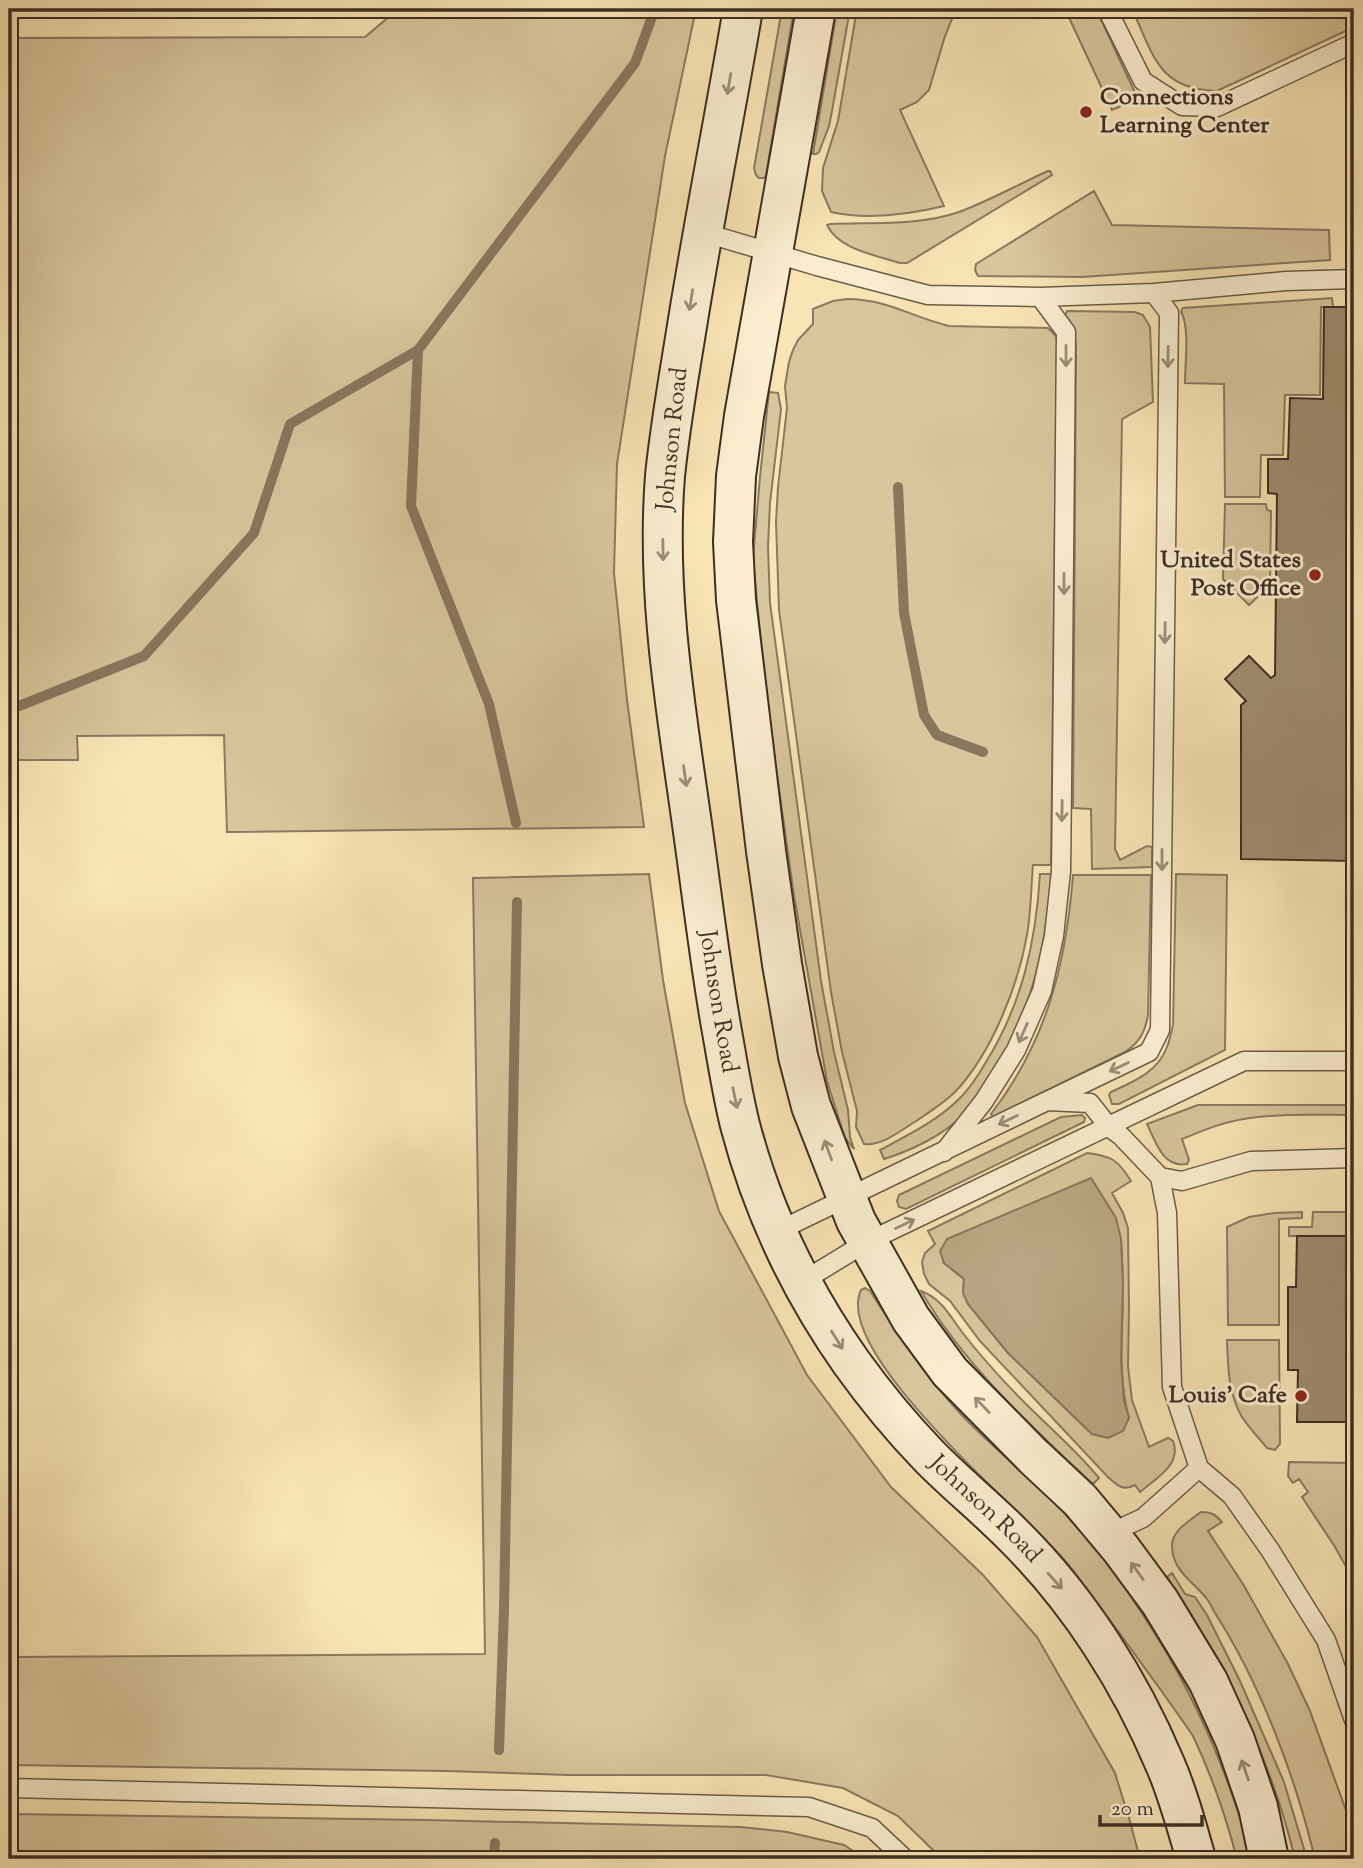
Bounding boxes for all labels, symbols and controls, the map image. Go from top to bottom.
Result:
one-way arrow [722,72,735,95]
place label: Connections Learning Center [1100,81,1270,143]
marker: Connections Learning Center [1078,104,1094,120]
one-way arrow [684,288,697,310]
one-way arrow [1059,345,1073,368]
one-way arrow [1161,345,1175,368]
street label: Johnson Road [648,365,697,514]
one-way arrow [656,538,670,561]
place label: United States Post Office [1160,544,1301,606]
marker: United States Post Office [1307,567,1323,583]
one-way arrow [1057,572,1071,595]
one-way arrow [1158,621,1172,644]
one-way arrow [679,764,692,787]
one-way arrow [1055,800,1069,823]
one-way arrow [1155,849,1169,872]
street label: Johnson Road [689,926,746,1076]
one-way arrow [1016,1022,1029,1043]
one-way arrow [1109,1060,1130,1074]
one-way arrow [728,1086,742,1109]
one-way arrow [998,1114,1019,1128]
one-way arrow [820,1139,833,1161]
one-way arrow [894,1217,915,1231]
one-way arrow [830,1330,845,1349]
place label: Louis' Cafe [1169,1379,1287,1413]
marker: Louis' Cafe [1293,1388,1309,1404]
one-way arrow [974,1397,991,1414]
street label: Johnson Road [919,1446,1049,1572]
one-way arrow [1130,1562,1145,1580]
one-way arrow [1047,1572,1063,1590]
one-way arrow [1238,1759,1250,1781]
scale bar [1100,1784,1202,1828]
text: 20 m [1111,1795,1154,1825]

